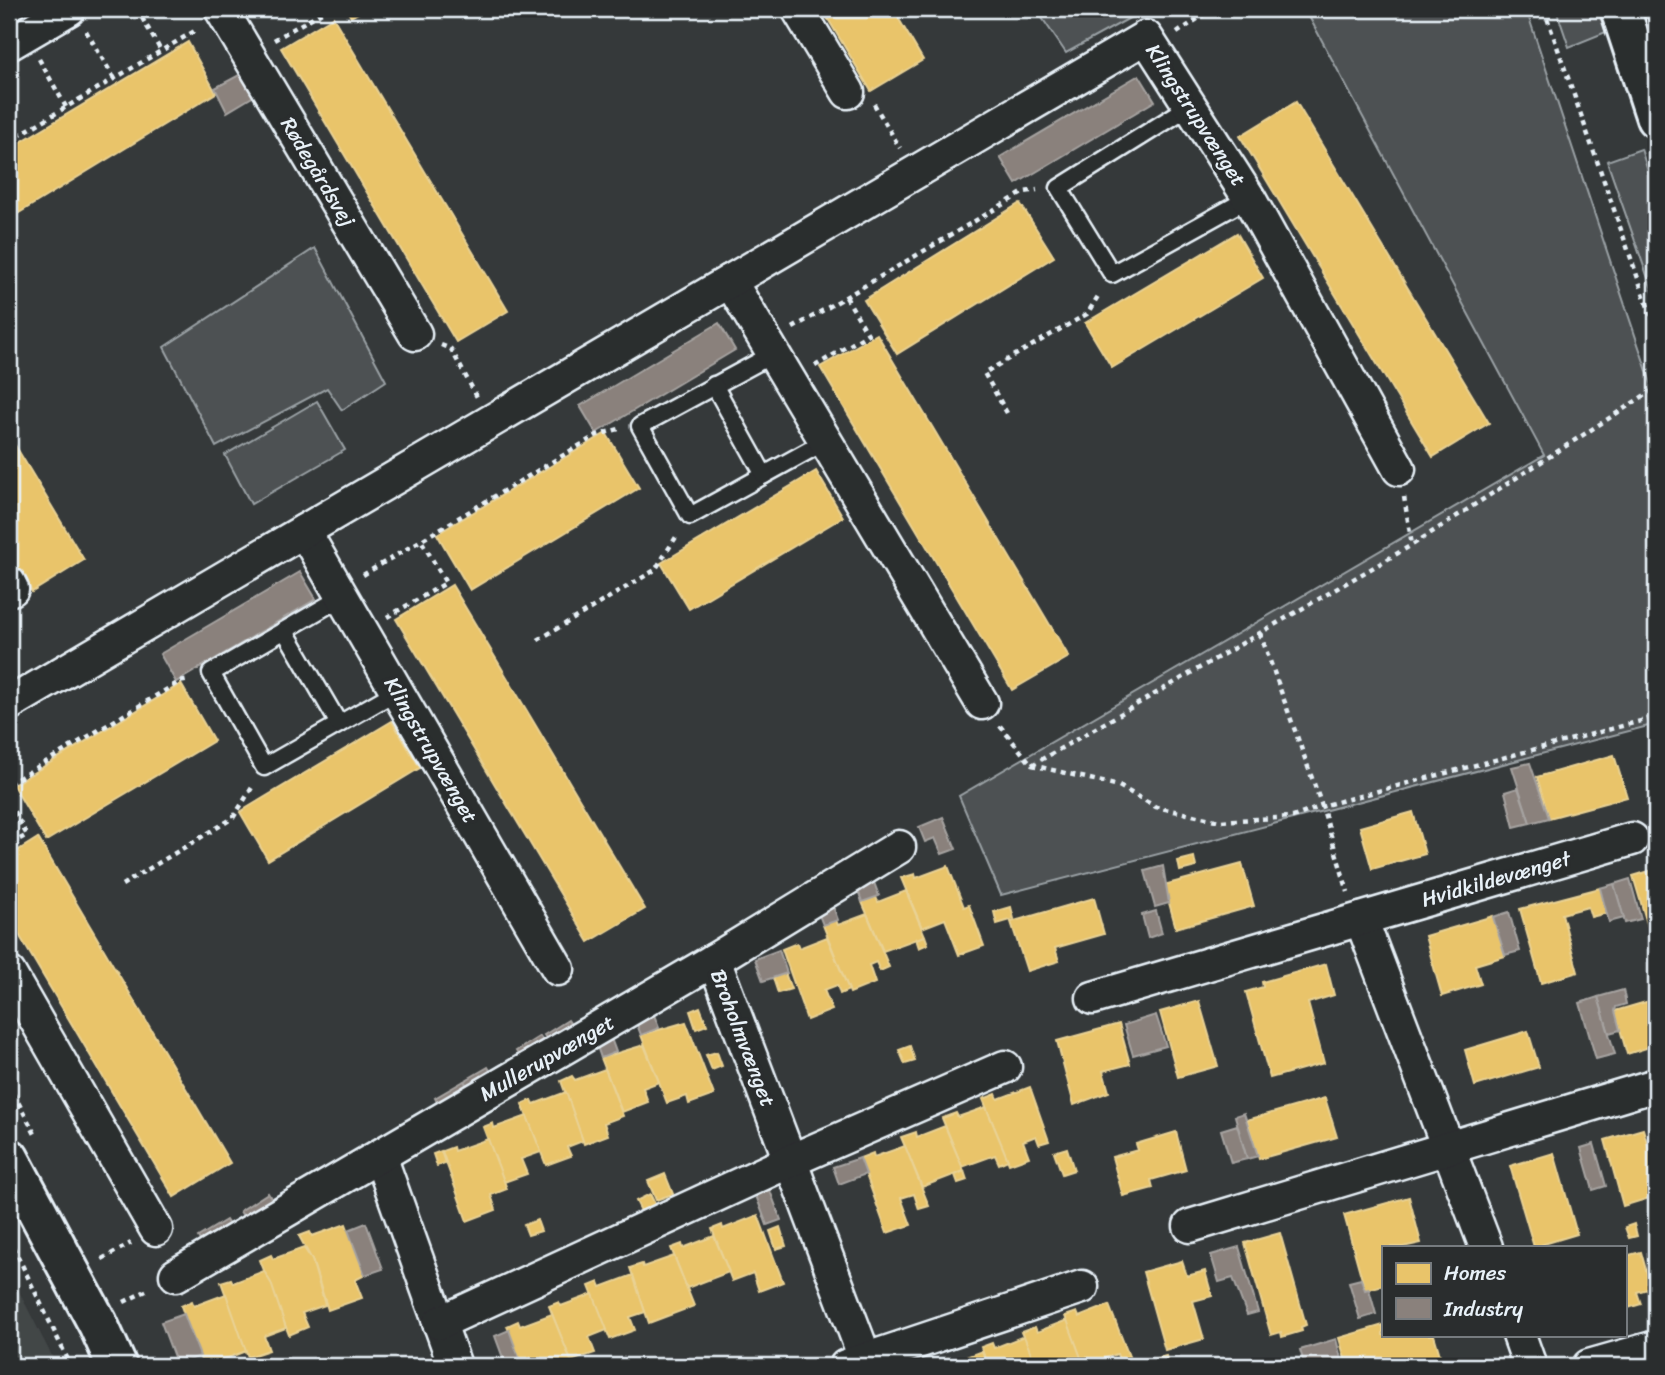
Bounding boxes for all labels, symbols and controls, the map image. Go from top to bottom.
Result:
street label: Klingstrupvænget [1135,36,1257,194]
street label: Rødegårdsvej [270,109,366,235]
street label: Klingstrupvænget [373,669,489,831]
street label: Hvidkildevænget [1417,839,1577,918]
street label: Broholmvænget [699,963,787,1113]
street label: Mullerupvænget [472,1004,622,1112]
legend [1382,1246,1626,1336]
text: Homes [1444,1254,1506,1292]
text: Industry [1443,1290,1523,1328]

